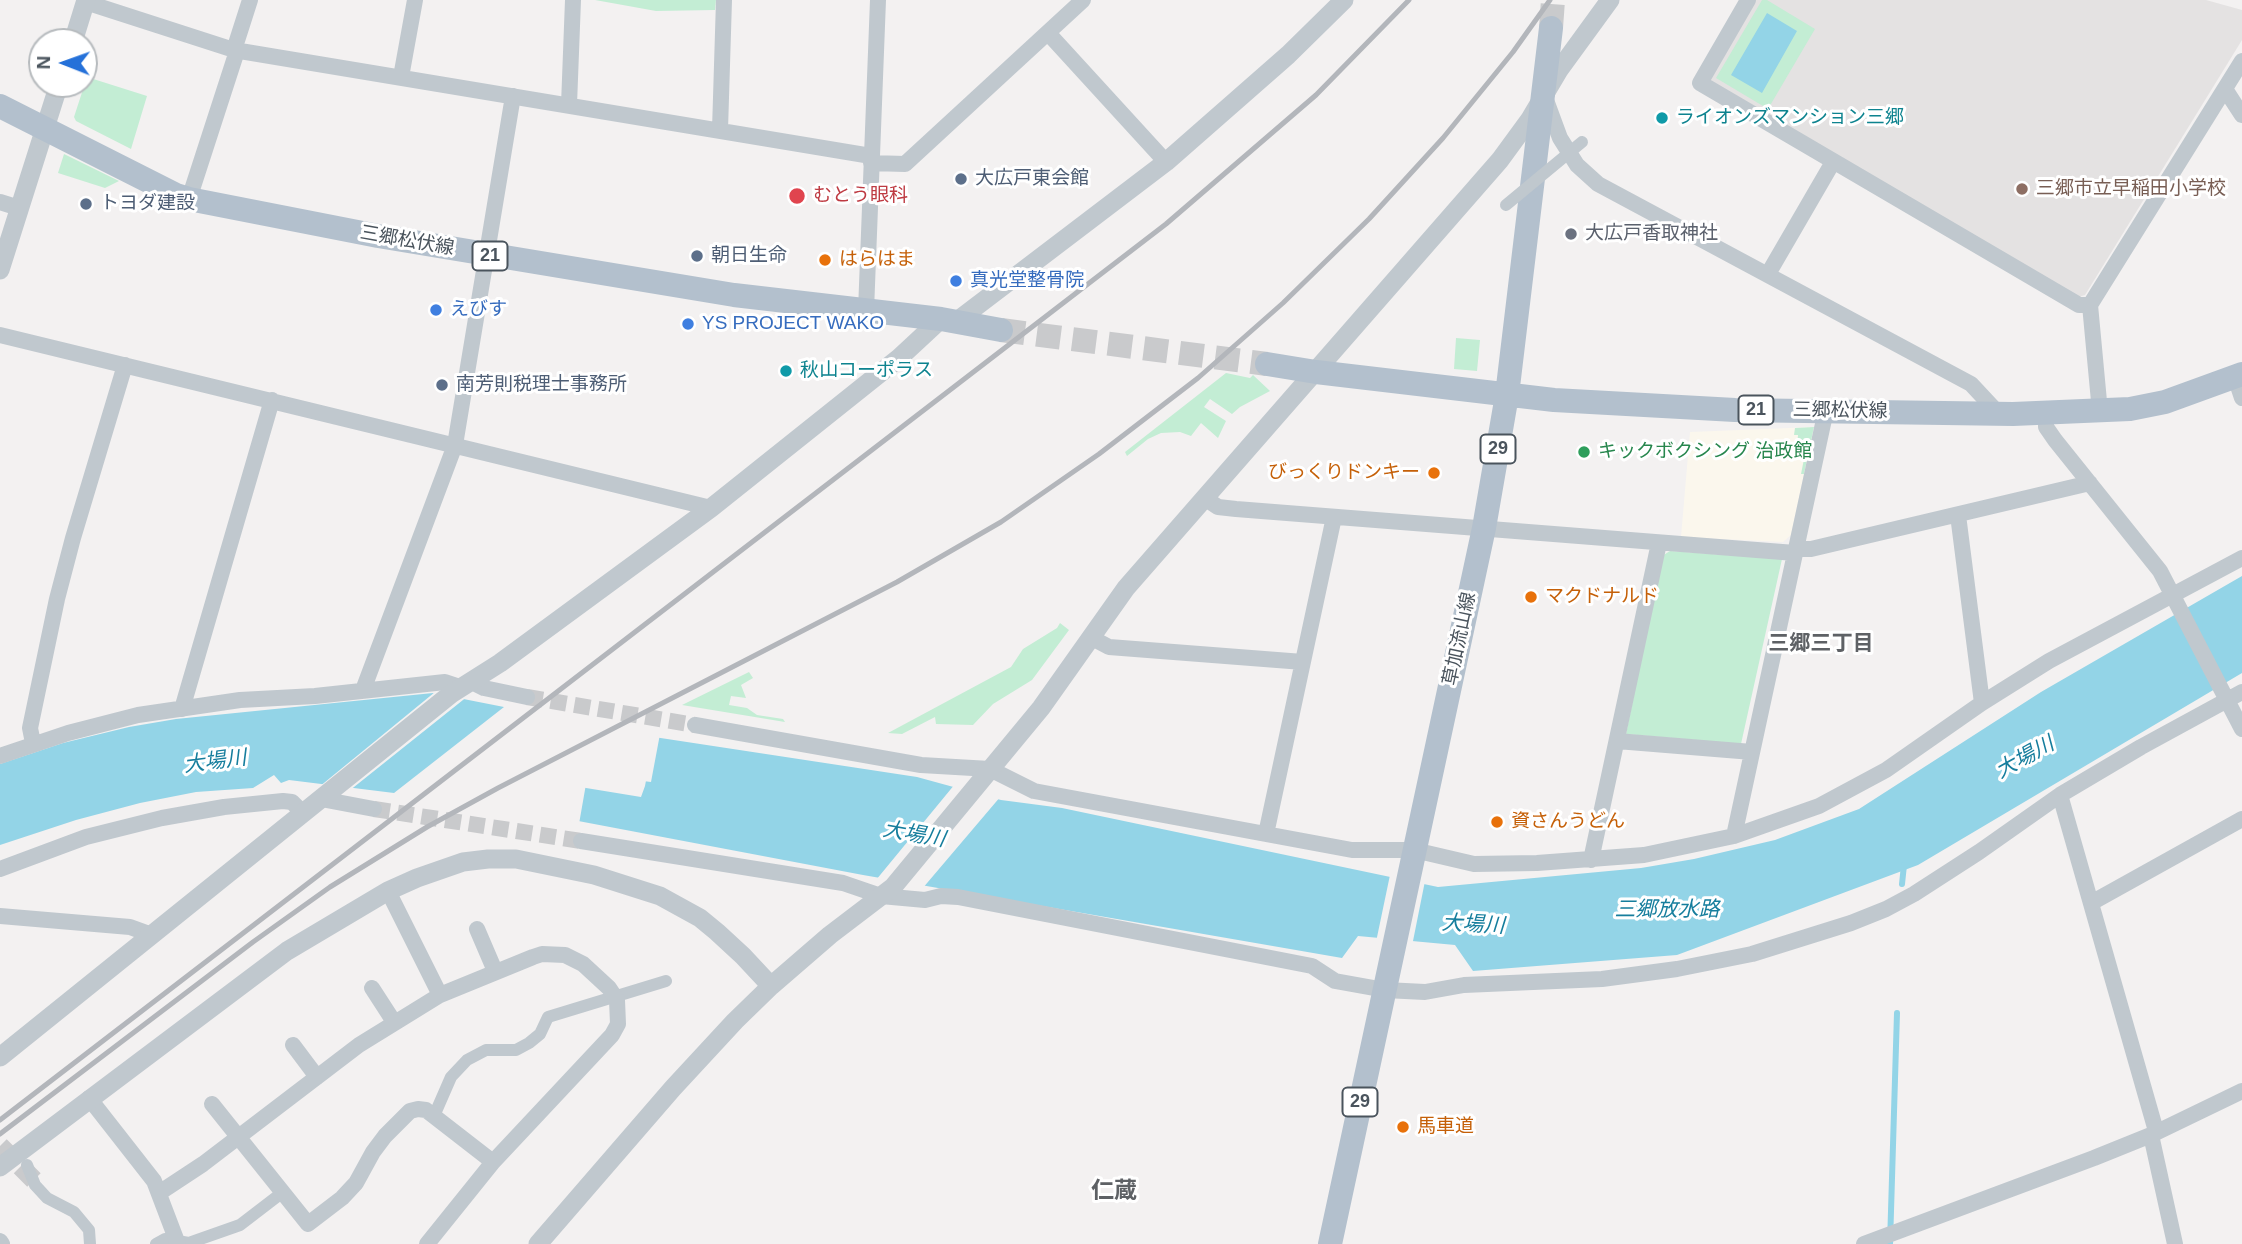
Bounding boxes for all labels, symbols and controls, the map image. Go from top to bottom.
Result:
north arrow [28,28,98,98]
text: N [33,56,54,70]
place label: ライオンズマンション三郷 [1676,107,1904,129]
marker: ライオンズマンション三郷 [1654,110,1670,126]
place label: 大広戸東会館 [975,168,1089,190]
marker: 大広戸東会館 [953,171,969,187]
place label: 三郷市立早稲田小学校 [2036,178,2226,200]
marker: 三郷市立早稲田小学校 [2014,181,2030,197]
place label: むとう眼科 [813,185,908,207]
marker: むとう眼科 [787,186,807,206]
place label: トヨダ建設 [100,193,195,215]
marker: トヨダ建設 [78,196,94,212]
street label: 三郷松伏線 [358,222,456,260]
place label: 大広戸香取神社 [1585,223,1718,245]
marker: 大広戸香取神社 [1563,226,1579,242]
road number: 21 [472,242,508,270]
place label: 朝日生命 [711,245,787,267]
marker: 朝日生命 [689,248,705,264]
place label: はらはま [839,249,915,271]
marker: はらはま [817,252,833,268]
place label: 真光堂整骨院 [970,270,1084,292]
marker: 真光堂整骨院 [948,273,964,289]
place label: えびす [450,299,507,321]
marker: えびす [428,302,444,318]
place label: YS PROJECT WAKO [702,313,884,335]
marker: YS PROJECT WAKO [680,316,696,332]
place label: 秋山コーポラス [800,360,933,382]
marker: 秋山コーポラス [778,363,794,379]
place label: 南芳則税理士事務所 [456,374,627,396]
marker: 南芳則税理士事務所 [434,377,450,393]
road number: 21 [1738,396,1774,424]
street label: 三郷松伏線 [1792,399,1888,423]
road number: 29 [1480,434,1516,463]
place label: キックボクシング 治政館 [1598,441,1812,463]
marker: キックボクシング 治政館 [1576,444,1592,460]
place label: びっくりドンキー [1268,462,1420,484]
marker: びっくりドンキー [1426,465,1442,481]
place label: マクドナルド [1545,586,1659,608]
marker: マクドナルド [1523,589,1539,605]
street label: 草加流山線 [1439,590,1481,688]
district label: 三郷三丁目 [1769,631,1873,657]
water label: 大場川 [1991,732,2059,784]
water label: 大場川 [182,746,248,778]
place label: 資さんうどん [1511,811,1625,833]
marker: 資さんうどん [1489,814,1505,830]
water label: 大場川 [881,817,947,853]
water label: 三郷放水路 [1615,897,1719,923]
water label: 大場川 [1441,911,1505,939]
road number: 29 [1342,1087,1378,1116]
place label: 馬車道 [1417,1116,1474,1138]
marker: 馬車道 [1395,1119,1411,1135]
district label: 仁蔵 [1091,1178,1137,1206]

